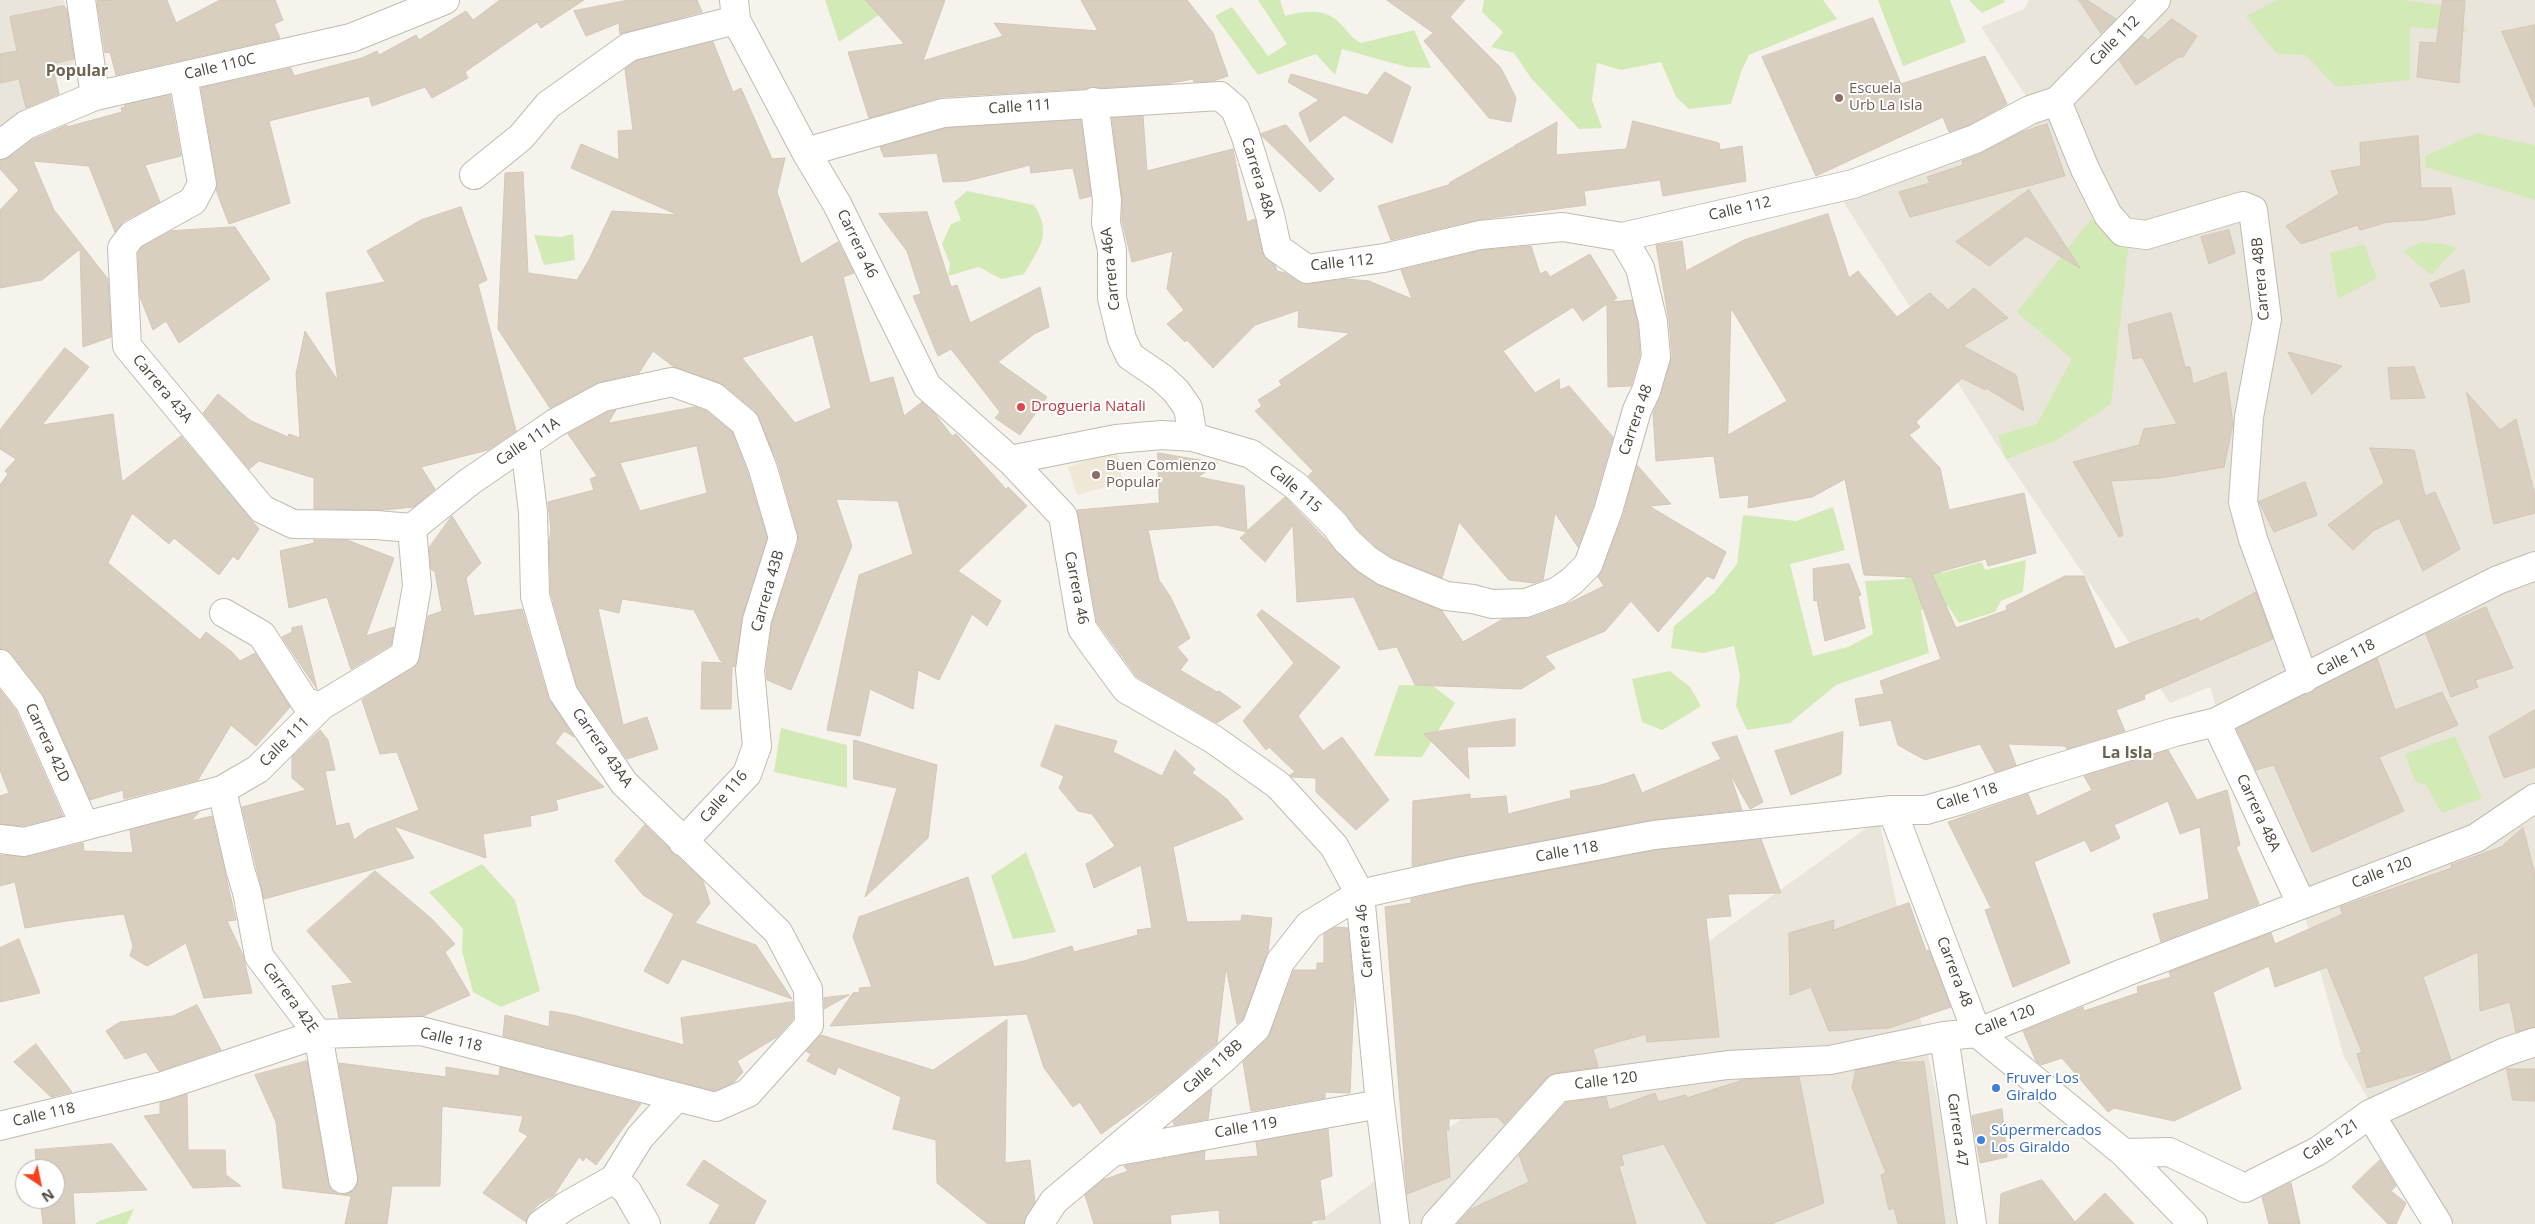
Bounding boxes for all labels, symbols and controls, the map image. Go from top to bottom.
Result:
street label: Calle 112 [2086,12,2144,70]
street label: Calle 110C [182,50,258,84]
district label: Popular [46,61,108,81]
place label: Escuela Urb La Isla [1849,80,1923,115]
marker: Escuela Urb La Isla [1833,92,1845,104]
street label: Calle 111 [988,96,1052,118]
street label: Carrera 48A [1237,135,1279,221]
street label: Calle 112 [1707,193,1773,225]
street label: Carrera 46 [833,207,881,281]
street label: Carrera 46A [1098,227,1124,311]
street label: Carrera 48B [2248,237,2274,321]
street label: Calle 112 [1310,251,1374,275]
street label: Carrera 43A [128,351,196,427]
street label: Carrera 48 [1615,382,1657,458]
place label: Drogueria Natali [1031,398,1146,416]
marker: Drogueria Natali [1015,401,1027,413]
street label: Calle 111A [493,414,563,470]
place label: Buen Comienzo Popular [1106,457,1216,492]
street label: Calle 115 [1265,461,1325,517]
marker: Buen Comienzo Popular [1090,469,1102,481]
street label: Carrera 43B [748,548,788,634]
street label: Carrera 46 [1060,550,1092,626]
street label: Calle 118 [2314,636,2378,680]
street label: Carrera 42D [21,701,73,785]
street label: Carrera 43AA [568,705,636,791]
street label: Calle 111 [256,713,314,771]
district label: La Isla [2102,743,2152,763]
street label: Calle 116 [696,767,752,827]
street label: Carrera 48A [2232,771,2284,855]
street label: Calle 118 [1934,779,2000,815]
street label: Calle 118 [1534,838,1600,866]
street label: Calle 120 [2349,853,2415,893]
street label: Carrera 46 [1353,903,1377,979]
street label: Carrera 48 [1932,934,1976,1010]
street label: Carrera 42E [259,959,321,1037]
street label: Calle 120 [1972,1001,2038,1041]
street label: Calle 118 [418,1024,484,1056]
street label: Calle 118B [1180,1036,1246,1098]
street label: Calle 120 [1573,1068,1639,1094]
place label: Fruver Los Giraldo [2006,1070,2079,1105]
marker: Fruver Los Giraldo [1990,1082,2002,1094]
street label: Carrera 47 [1943,1092,1971,1168]
street label: Calle 118 [11,1099,77,1131]
street label: Calle 119 [1213,1114,1279,1142]
street label: Calle 121 [2300,1115,2362,1165]
place label: Súpermercados Los Giraldo [1991,1122,2101,1157]
marker: Súpermercados Los Giraldo [1975,1134,1987,1146]
north arrow [15,1159,65,1209]
text: N [38,1185,58,1207]

